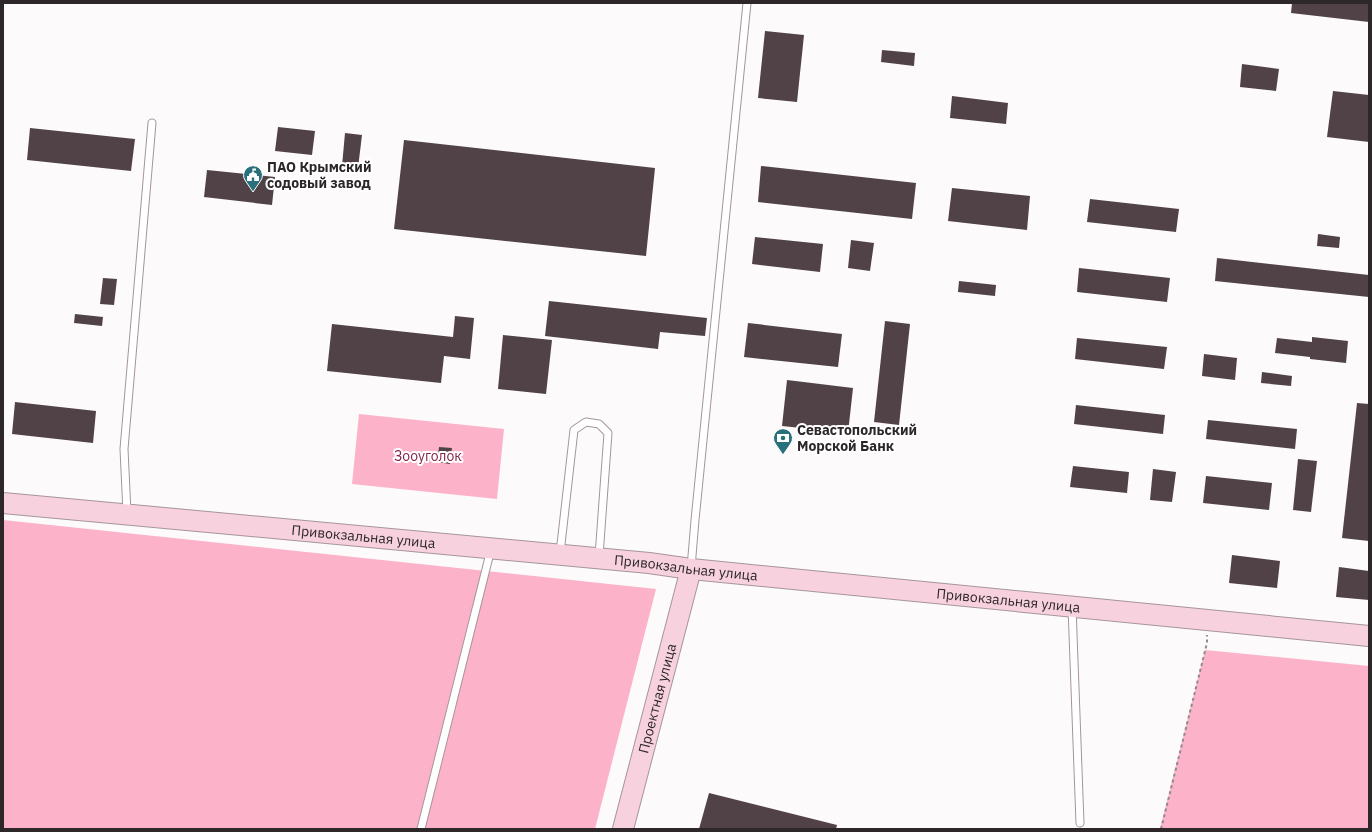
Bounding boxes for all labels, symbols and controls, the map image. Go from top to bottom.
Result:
place label: ПАО Крымский содовый завод [267,158,372,192]
public building icon: ПАО Крымский содовый завод [242,164,264,192]
place label: Севастопольский Морской Банк [797,421,917,455]
bank icon: Севастопольский Морской Банк [772,427,794,455]
park label: Зооуголок [394,447,462,465]
street label: Привокзальная улица [291,521,437,552]
street label: Привокзальная улица [613,551,759,585]
street label: Привокзальная улица [936,584,1082,616]
street label: Проектная улица [634,641,680,755]

